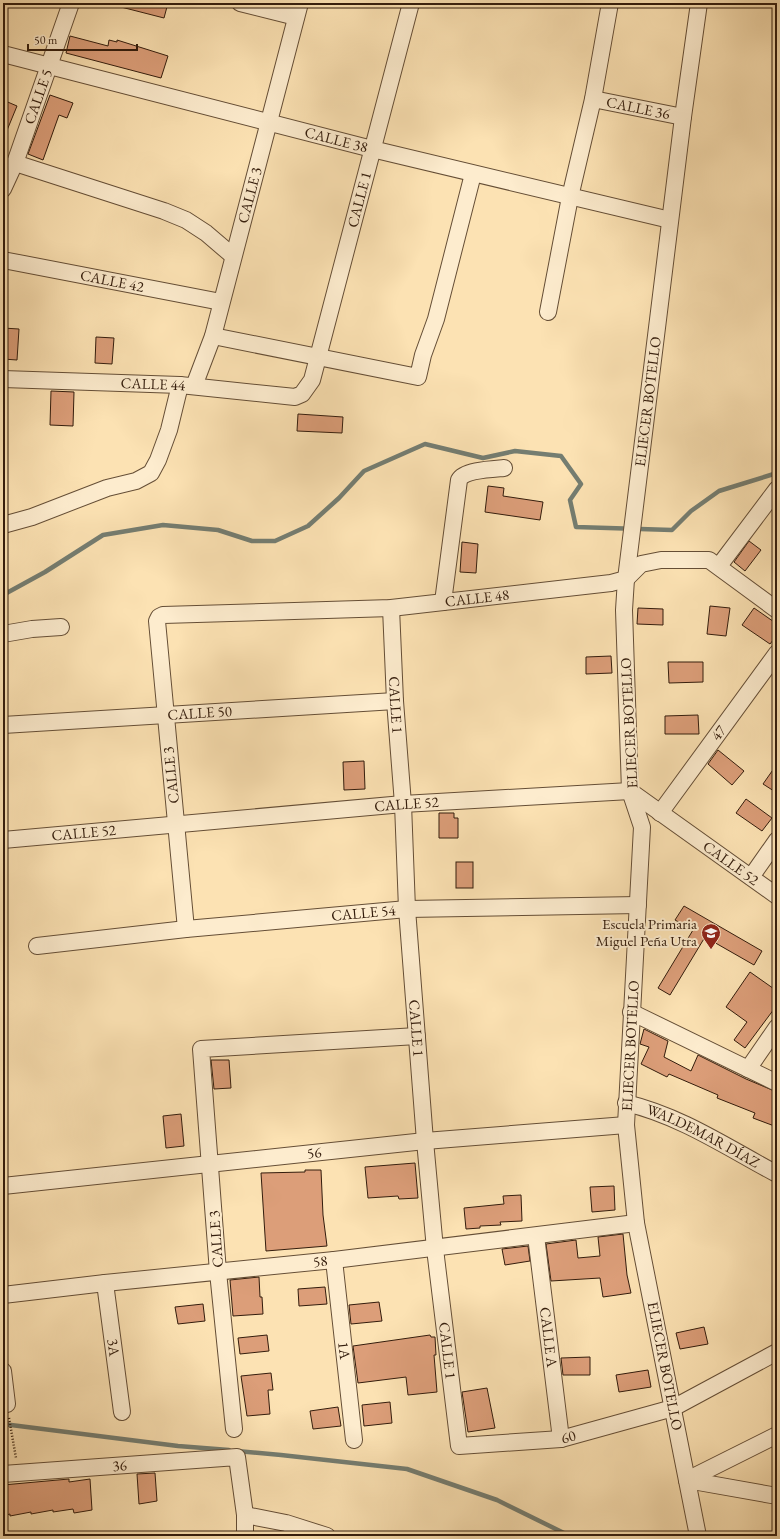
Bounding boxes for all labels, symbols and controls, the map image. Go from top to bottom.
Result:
scale bar [28,26,137,52]
text: 50 m [34,32,58,48]
street label: CALLE 5 [19,66,56,127]
street label: CALLE 36 [605,92,672,123]
street label: CALLE 38 [303,122,370,157]
street label: CALLE 3 [233,165,266,225]
street label: CALLE 1 [342,169,375,230]
street label: CALLE 42 [79,265,146,296]
street label: ELIECER BOTELLO [630,335,665,468]
street label: CALLE 44 [120,373,187,395]
street label: CALLE 48 [444,585,510,611]
street label: ELIECER BOTELLO [616,657,641,789]
street label: CALLE 1 [385,676,407,734]
street label: CALLE 50 [167,701,232,724]
street label: 47 [706,721,730,744]
street label: CALLE 3 [158,746,183,804]
street label: CALLE 52 [373,792,440,816]
street label: CALLE 52 [51,820,117,845]
street label: CALLE 52 [699,836,764,890]
street label: CALLE 54 [330,900,397,925]
place label: Escuela Primaria Miguel Peña Utra [596,914,697,950]
school or university icon: Escuela Primaria Miguel Peña Utra [700,922,722,950]
street label: ELIECER BOTELLO [617,980,643,1112]
street label: CALLE 1 [405,999,428,1057]
street label: WALDEMAR DÍAZ [644,1099,763,1172]
street label: 56 [306,1142,322,1163]
street label: CALLE 3 [204,1210,227,1268]
street label: 58 [312,1251,328,1271]
street label: ELIECER BOTELLO [644,1300,687,1432]
street label: CALLE A [536,1306,562,1369]
street label: CALLE 1 [435,1321,461,1380]
street label: 3A [103,1337,125,1358]
street label: 1A [334,1341,355,1361]
street label: 60 [559,1425,578,1448]
street label: 36 [112,1455,128,1475]

